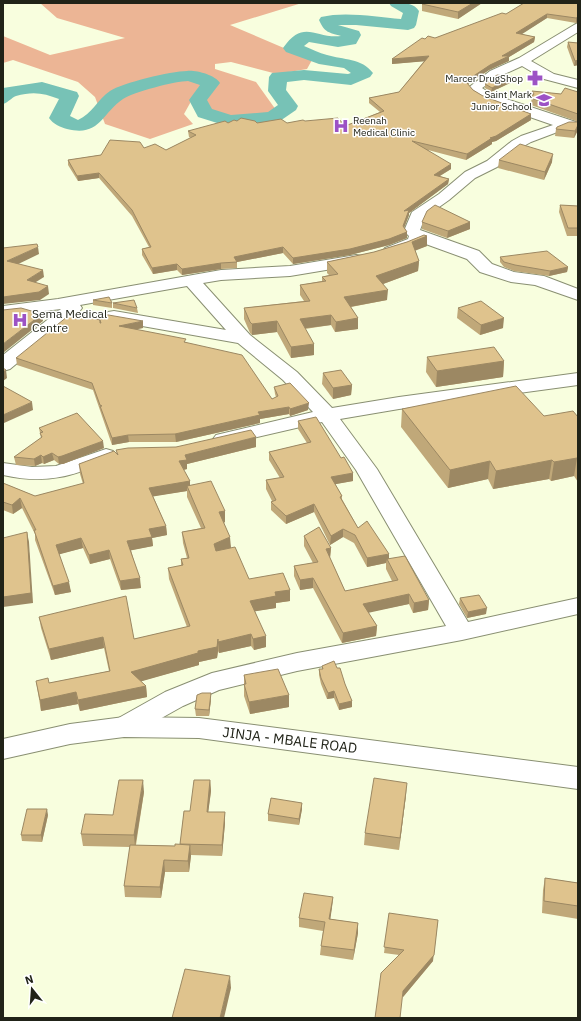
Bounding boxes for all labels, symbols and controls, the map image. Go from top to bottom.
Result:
pharmacy icon: Marcer DrugShop [526,69,544,87]
place label: Marcer DrugShop [445,72,523,85]
place label: Saint Mark Junior School [471,88,533,113]
school or university icon: Saint Mark Junior School [535,91,553,109]
place label: Reenah Medical Clinic [353,114,415,139]
hospital icon: Reenah Medical Clinic [332,117,350,135]
place label: Sema Medical Centre [32,306,107,335]
hospital icon: Sema Medical Centre [11,311,29,329]
street label: JINJA - MBALE ROAD [222,723,358,757]
north arrow [12,969,52,1009]
text: N [23,972,35,987]

